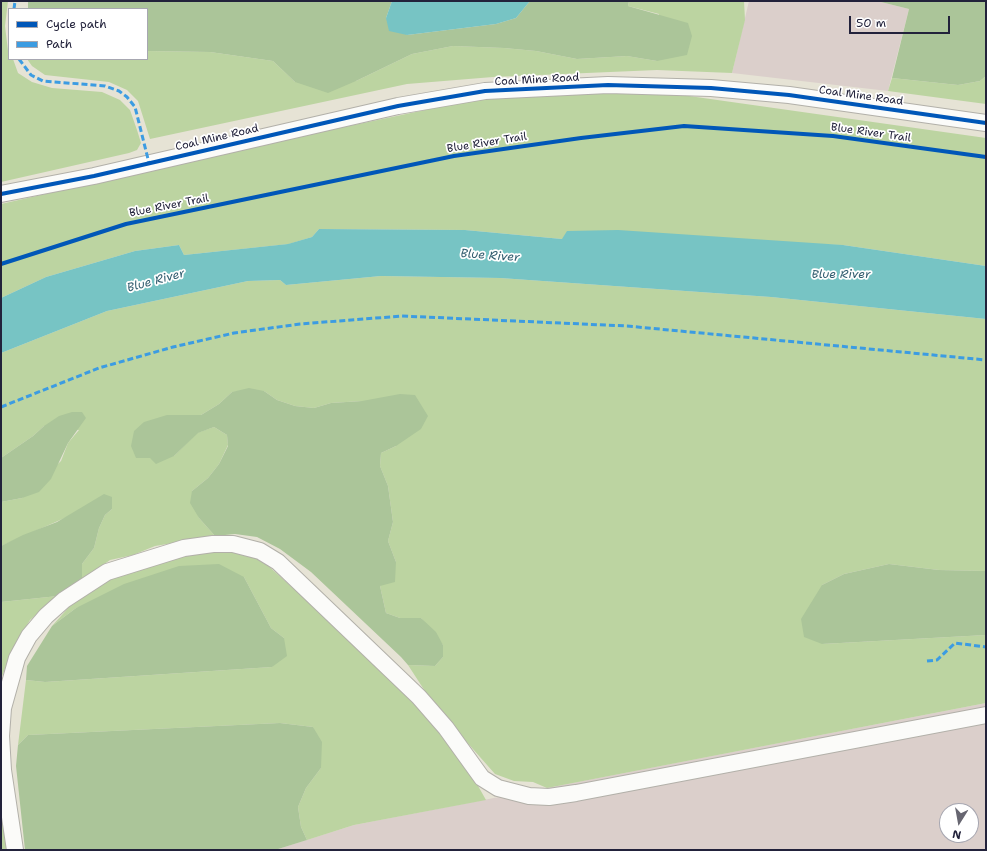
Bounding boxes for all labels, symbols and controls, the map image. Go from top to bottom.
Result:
legend [8,8,148,60]
scale bar [851,8,952,34]
text: 50 m [856,15,886,31]
text: Cycle path [46,16,107,32]
text: Path [46,36,72,52]
street label: Coal Mine Road [494,71,580,89]
street label: Coal Mine Road [818,84,904,108]
street label: Blue River Trail [830,121,912,145]
street label: Coal Mine Road [174,122,260,154]
street label: Blue River Trail [446,130,528,156]
street label: Blue River Trail [128,192,210,220]
water label: Blue River [460,247,520,265]
water label: Blue River [126,266,186,296]
water label: Blue River [811,268,871,282]
north arrow [939,803,979,843]
text: N [951,826,963,842]

